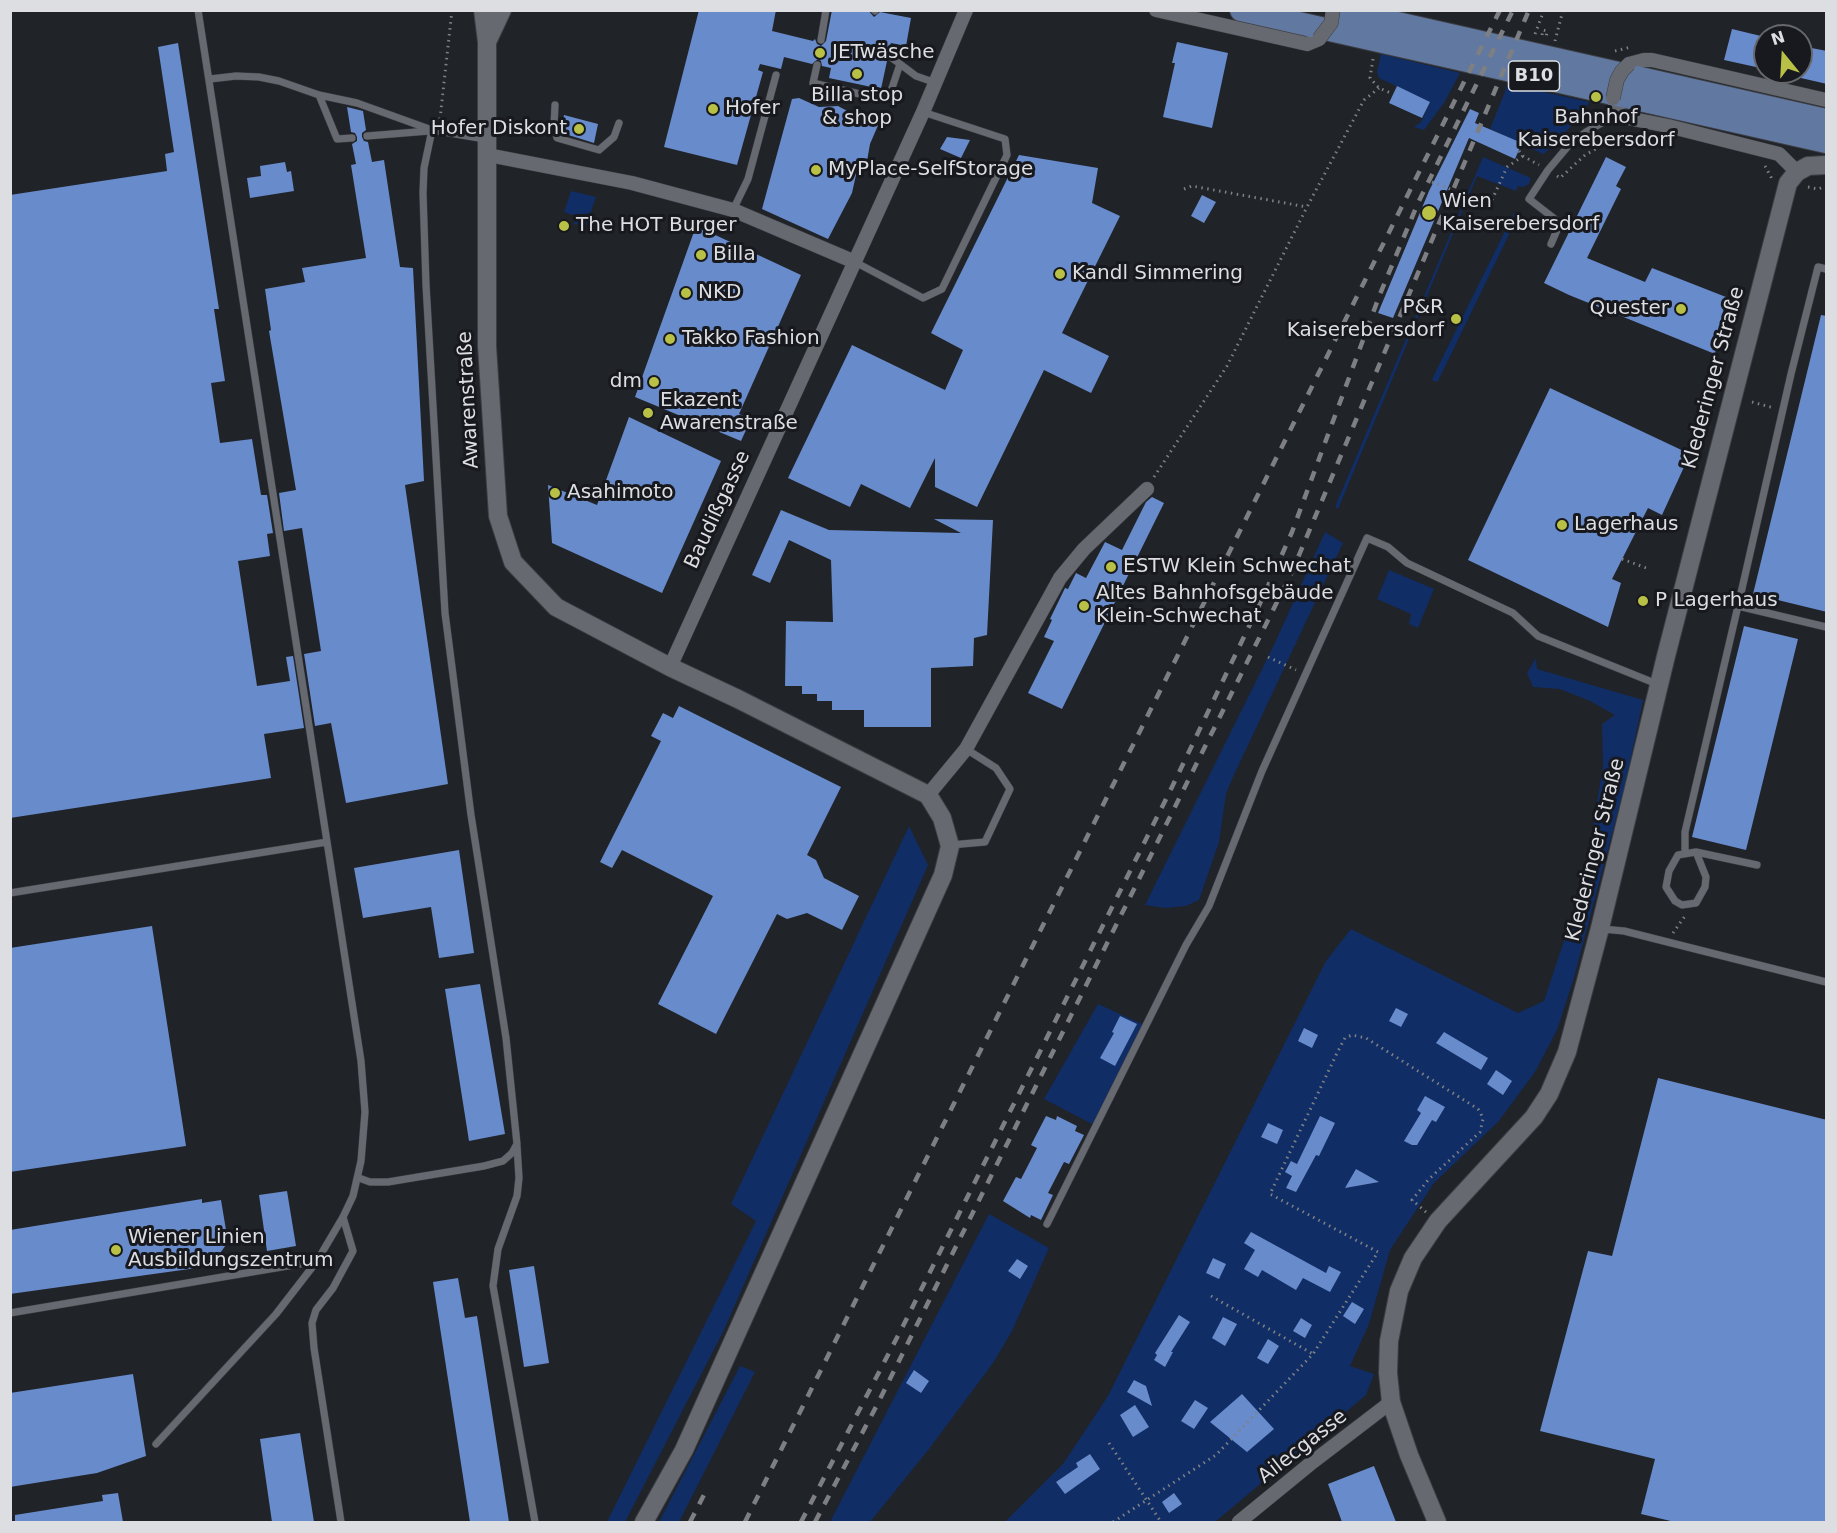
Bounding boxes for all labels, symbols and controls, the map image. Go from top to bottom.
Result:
north arrow [1753,24,1813,84]
text: N [1769,27,1787,49]
place label: JETwäsche [832,41,934,65]
marker: JETwäsche [813,46,827,60]
road number: B10 [1508,61,1559,91]
marker: Billa stop & shop [850,67,864,81]
place label: Billa stop & shop [811,84,903,131]
marker: Bahnhof Kaiserebersdorf [1589,90,1603,104]
place label: Hofer [725,97,780,121]
marker: Hofer [706,102,720,116]
place label: Bahnhof Kaiserebersdorf [1517,106,1675,153]
place label: Hofer Diskont [431,117,567,141]
marker: Hofer Diskont [572,122,586,136]
place label: MyPlace-SelfStorage [828,158,1033,182]
marker: MyPlace-SelfStorage [809,163,823,177]
place label: Wien Kaiserebersdorf [1442,190,1599,237]
marker: Wien Kaiserebersdorf [1420,204,1438,222]
place label: The HOT Burger [576,214,736,238]
marker: The HOT Burger [557,219,571,233]
place label: Billa [713,243,756,267]
marker: Billa [694,248,708,262]
place label: Kandl Simmering [1072,262,1243,286]
marker: Kandl Simmering [1053,267,1067,281]
place label: NKD [698,281,741,305]
street label: Klederinger Straße [1678,284,1750,472]
marker: NKD [679,286,693,300]
place label: P&R Kaiserebersdorf [1287,296,1444,343]
place label: Quester [1589,297,1669,321]
marker: Quester [1674,302,1688,316]
marker: P&R Kaiserebersdorf [1449,312,1463,326]
place label: Takko Fashion [682,327,820,351]
street label: Awarenstraße [453,331,485,469]
marker: Takko Fashion [663,332,677,346]
place label: dm [610,370,642,394]
marker: dm [647,375,661,389]
place label: Ekazent Awarenstraße [660,389,798,436]
marker: Ekazent Awarenstraße [641,406,655,420]
street label: Baudißgasse [680,447,756,573]
place label: Asahimoto [567,481,673,505]
marker: Asahimoto [548,486,562,500]
place label: Lagerhaus [1574,513,1678,537]
marker: Lagerhaus [1555,518,1569,532]
place label: ESTW Klein Schwechat [1123,555,1351,579]
marker: ESTW Klein Schwechat [1104,560,1118,574]
place label: Altes Bahnhofsgebäude Klein-Schwechat [1096,582,1333,629]
place label: P Lagerhaus [1655,589,1778,613]
marker: P Lagerhaus [1636,594,1650,608]
marker: Altes Bahnhofsgebäude Klein-Schwechat [1077,599,1091,613]
street label: Klederinger Straße [1562,756,1630,944]
place label: Wiener Linien Ausbildungszentrum [128,1226,333,1273]
marker: Wiener Linien Ausbildungszentrum [109,1243,123,1257]
street label: Ailecgasse [1254,1405,1352,1489]

